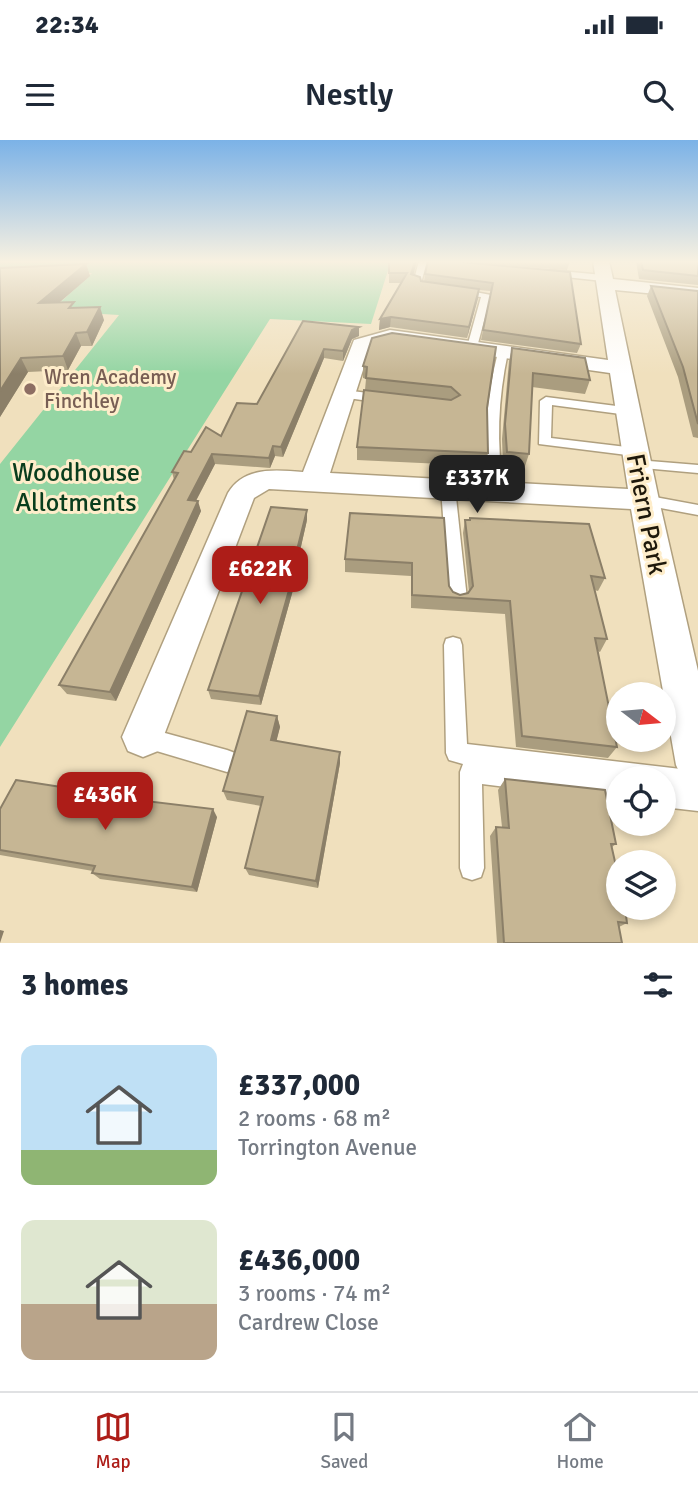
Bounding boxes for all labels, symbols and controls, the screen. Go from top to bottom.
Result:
text: 22:34 [35,9,99,41]
text: Nestly [305,75,393,114]
icon: menu [21,76,59,114]
icon: search [639,76,677,114]
place label: Wren Academy Finchley [44,364,177,414]
marker: Wren Academy Finchley [22,381,38,397]
street label: Friern Park [619,451,673,577]
pin: £337K [428,456,526,515]
park label: Woodhouse Allotments [12,457,140,519]
text: £337K [445,463,509,492]
pin: £622K [211,546,309,606]
text: £622K [228,554,292,583]
north arrow [606,682,676,752]
map controls [606,682,676,920]
button: locate [606,766,676,836]
pin: £436K [56,772,154,832]
text: £436K [73,780,137,809]
button: layers [606,850,676,920]
icon: filters [639,966,677,1004]
text: 3 homes [21,967,128,1004]
text: £337,000 [238,1067,360,1104]
icon: home [77,1073,161,1157]
text: 2 rooms · 68 m² [238,1104,391,1133]
text: Torrington Avenue [238,1133,417,1162]
text: £436,000 [238,1242,360,1279]
icon: home [77,1248,161,1332]
text: 3 rooms · 74 m² [238,1279,391,1308]
text: Cardrew Close [238,1308,379,1337]
tab: Map [94,1408,132,1474]
tab: Saved [320,1408,368,1474]
tab: Home [557,1408,604,1474]

